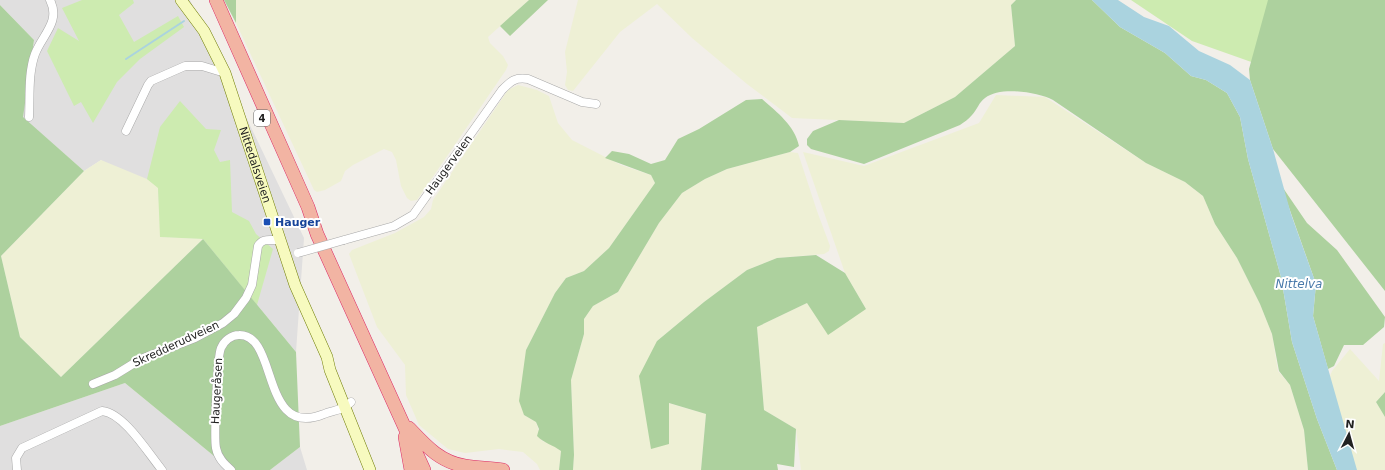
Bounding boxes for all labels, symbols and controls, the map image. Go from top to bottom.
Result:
road number: 4 [254,110,270,126]
street label: Nittedalsveien [237,125,274,204]
street label: Haugerveien [423,133,475,197]
place label: Hauger [275,216,321,229]
marker: Hauger [262,217,272,227]
water label: Nittelva [1276,277,1322,291]
street label: Skredderudveien [131,318,221,370]
street label: Haugeråsen [209,357,225,425]
north arrow [1329,414,1369,454]
text: N [1345,418,1355,431]

